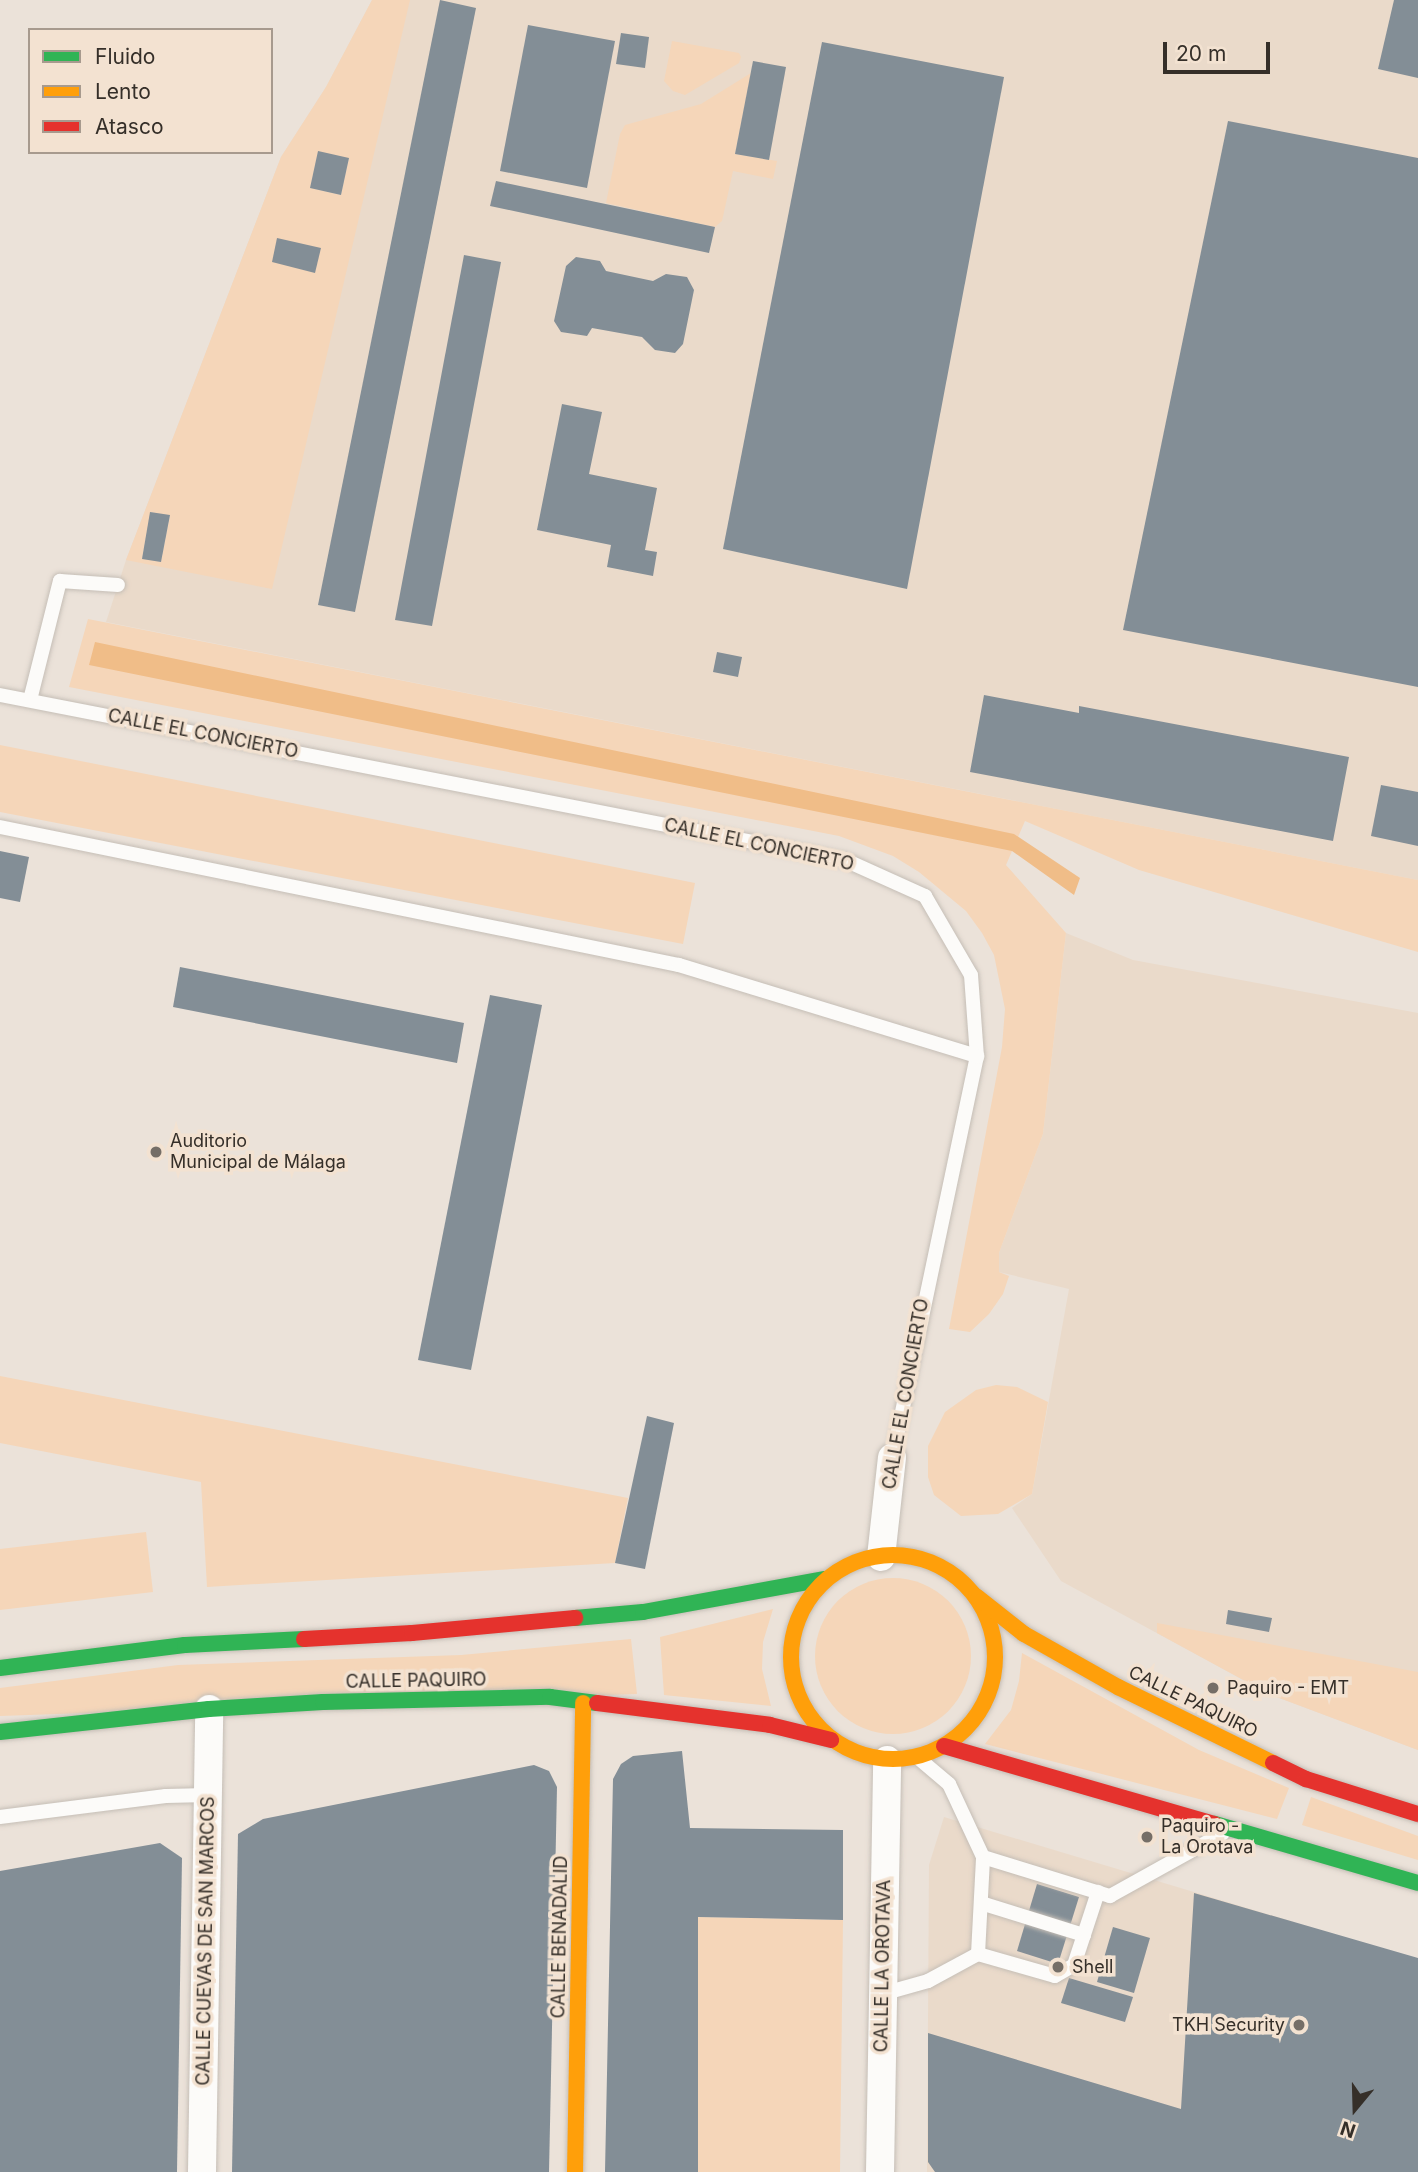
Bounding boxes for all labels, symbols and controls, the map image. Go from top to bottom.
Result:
legend [28,28,273,154]
scale bar [1166,28,1273,72]
text: 20 m [1176,41,1226,66]
text: Fluido [95,44,155,69]
text: Lento [95,79,151,104]
text: Atasco [95,114,164,139]
street label: CALLE EL CONCIERTO [106,705,300,763]
street label: CALLE EL CONCIERTO [662,814,856,876]
place label: Auditorio Municipal de Málaga [170,1131,346,1174]
marker: Auditorio Municipal de Málaga [148,1144,164,1160]
street label: CALLE EL CONCIERTO [879,1297,933,1491]
street label: CALLE PAQUIRO [1125,1661,1261,1743]
street label: CALLE PAQUIRO [345,1669,487,1693]
place label: Paquiro - EMT [1227,1677,1349,1699]
marker: Paquiro - EMT [1205,1680,1221,1696]
street label: CALLE CUEVAS DE SAN MARCOS [193,1796,219,2086]
place label: Paquiro - La Orotava [1161,1816,1253,1858]
marker: Paquiro - La Orotava [1139,1829,1155,1845]
street label: CALLE BENADALID [548,1855,572,2019]
street label: CALLE LA OROTAVA [871,1880,895,2052]
place label: Shell [1072,1956,1113,1978]
marker: Shell [1050,1959,1066,1975]
place label: TKH Security [1172,2014,1285,2036]
marker: TKH Security [1291,2017,1307,2033]
north arrow [1320,2074,1390,2144]
text: N [1337,2116,1359,2143]

